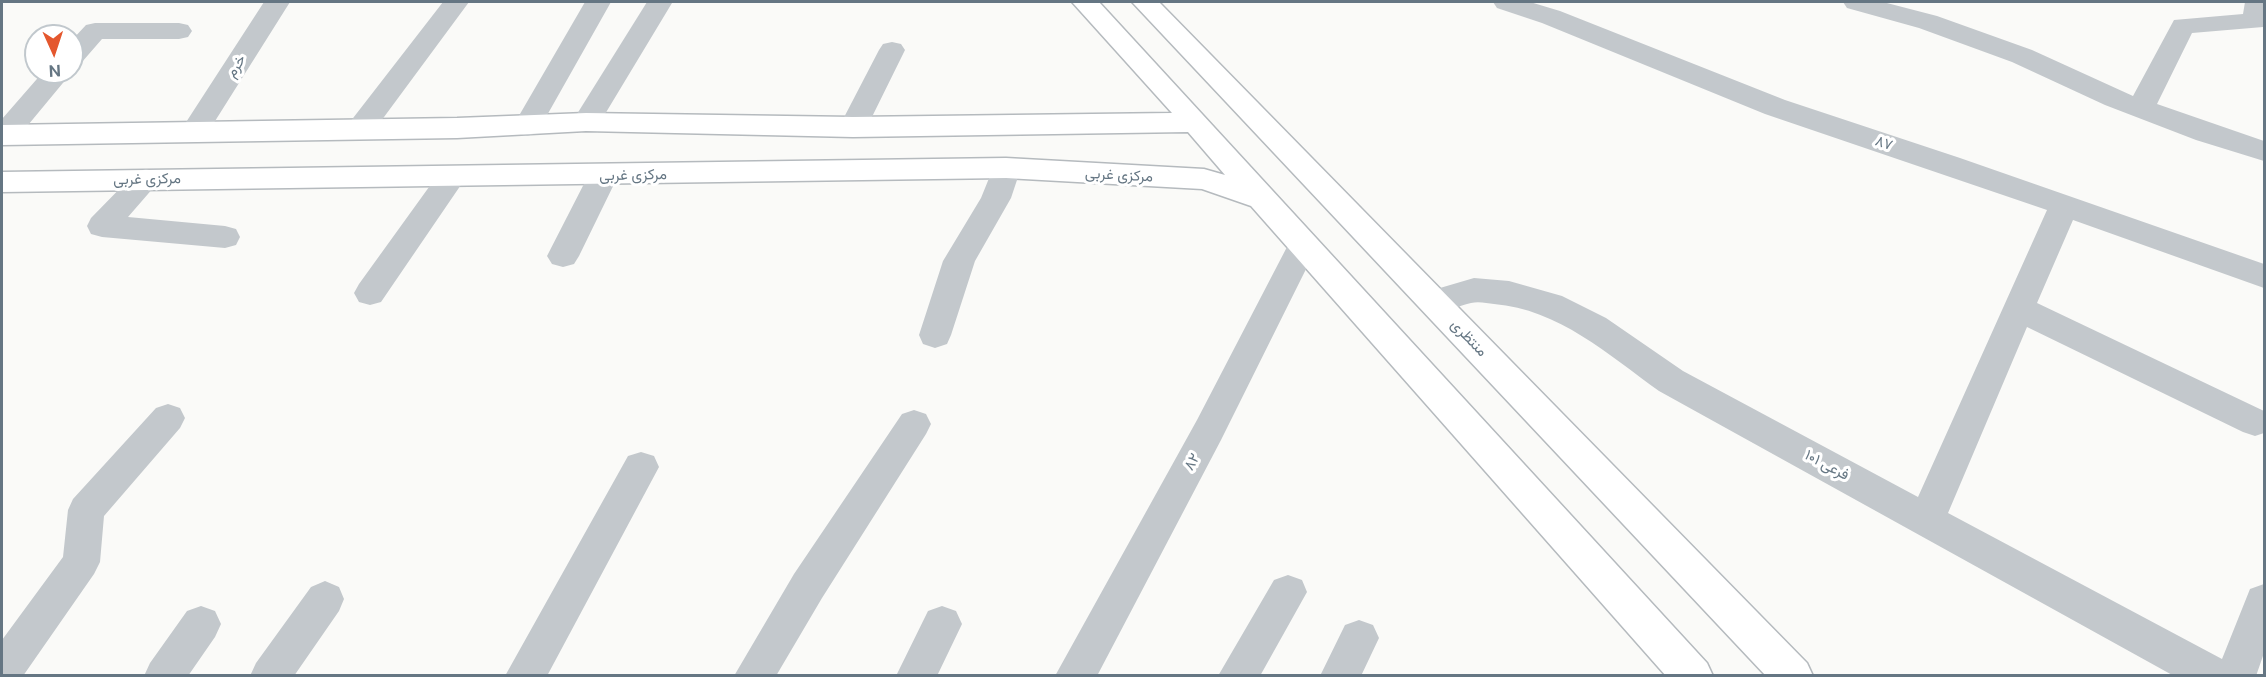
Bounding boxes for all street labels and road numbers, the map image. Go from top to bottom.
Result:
street label: خرم [222,51,250,81]
street label: ۸۷ [1873,132,1895,154]
street label: مرکزی غربی [1085,164,1153,186]
street label: مرکزی غربی [599,165,667,185]
street label: مرکزی غربی [113,169,181,189]
street label: منتظری [1447,316,1491,360]
street label: فرعی ۱۰۱ [1802,446,1852,484]
street label: ۸۲ [1180,450,1204,474]

